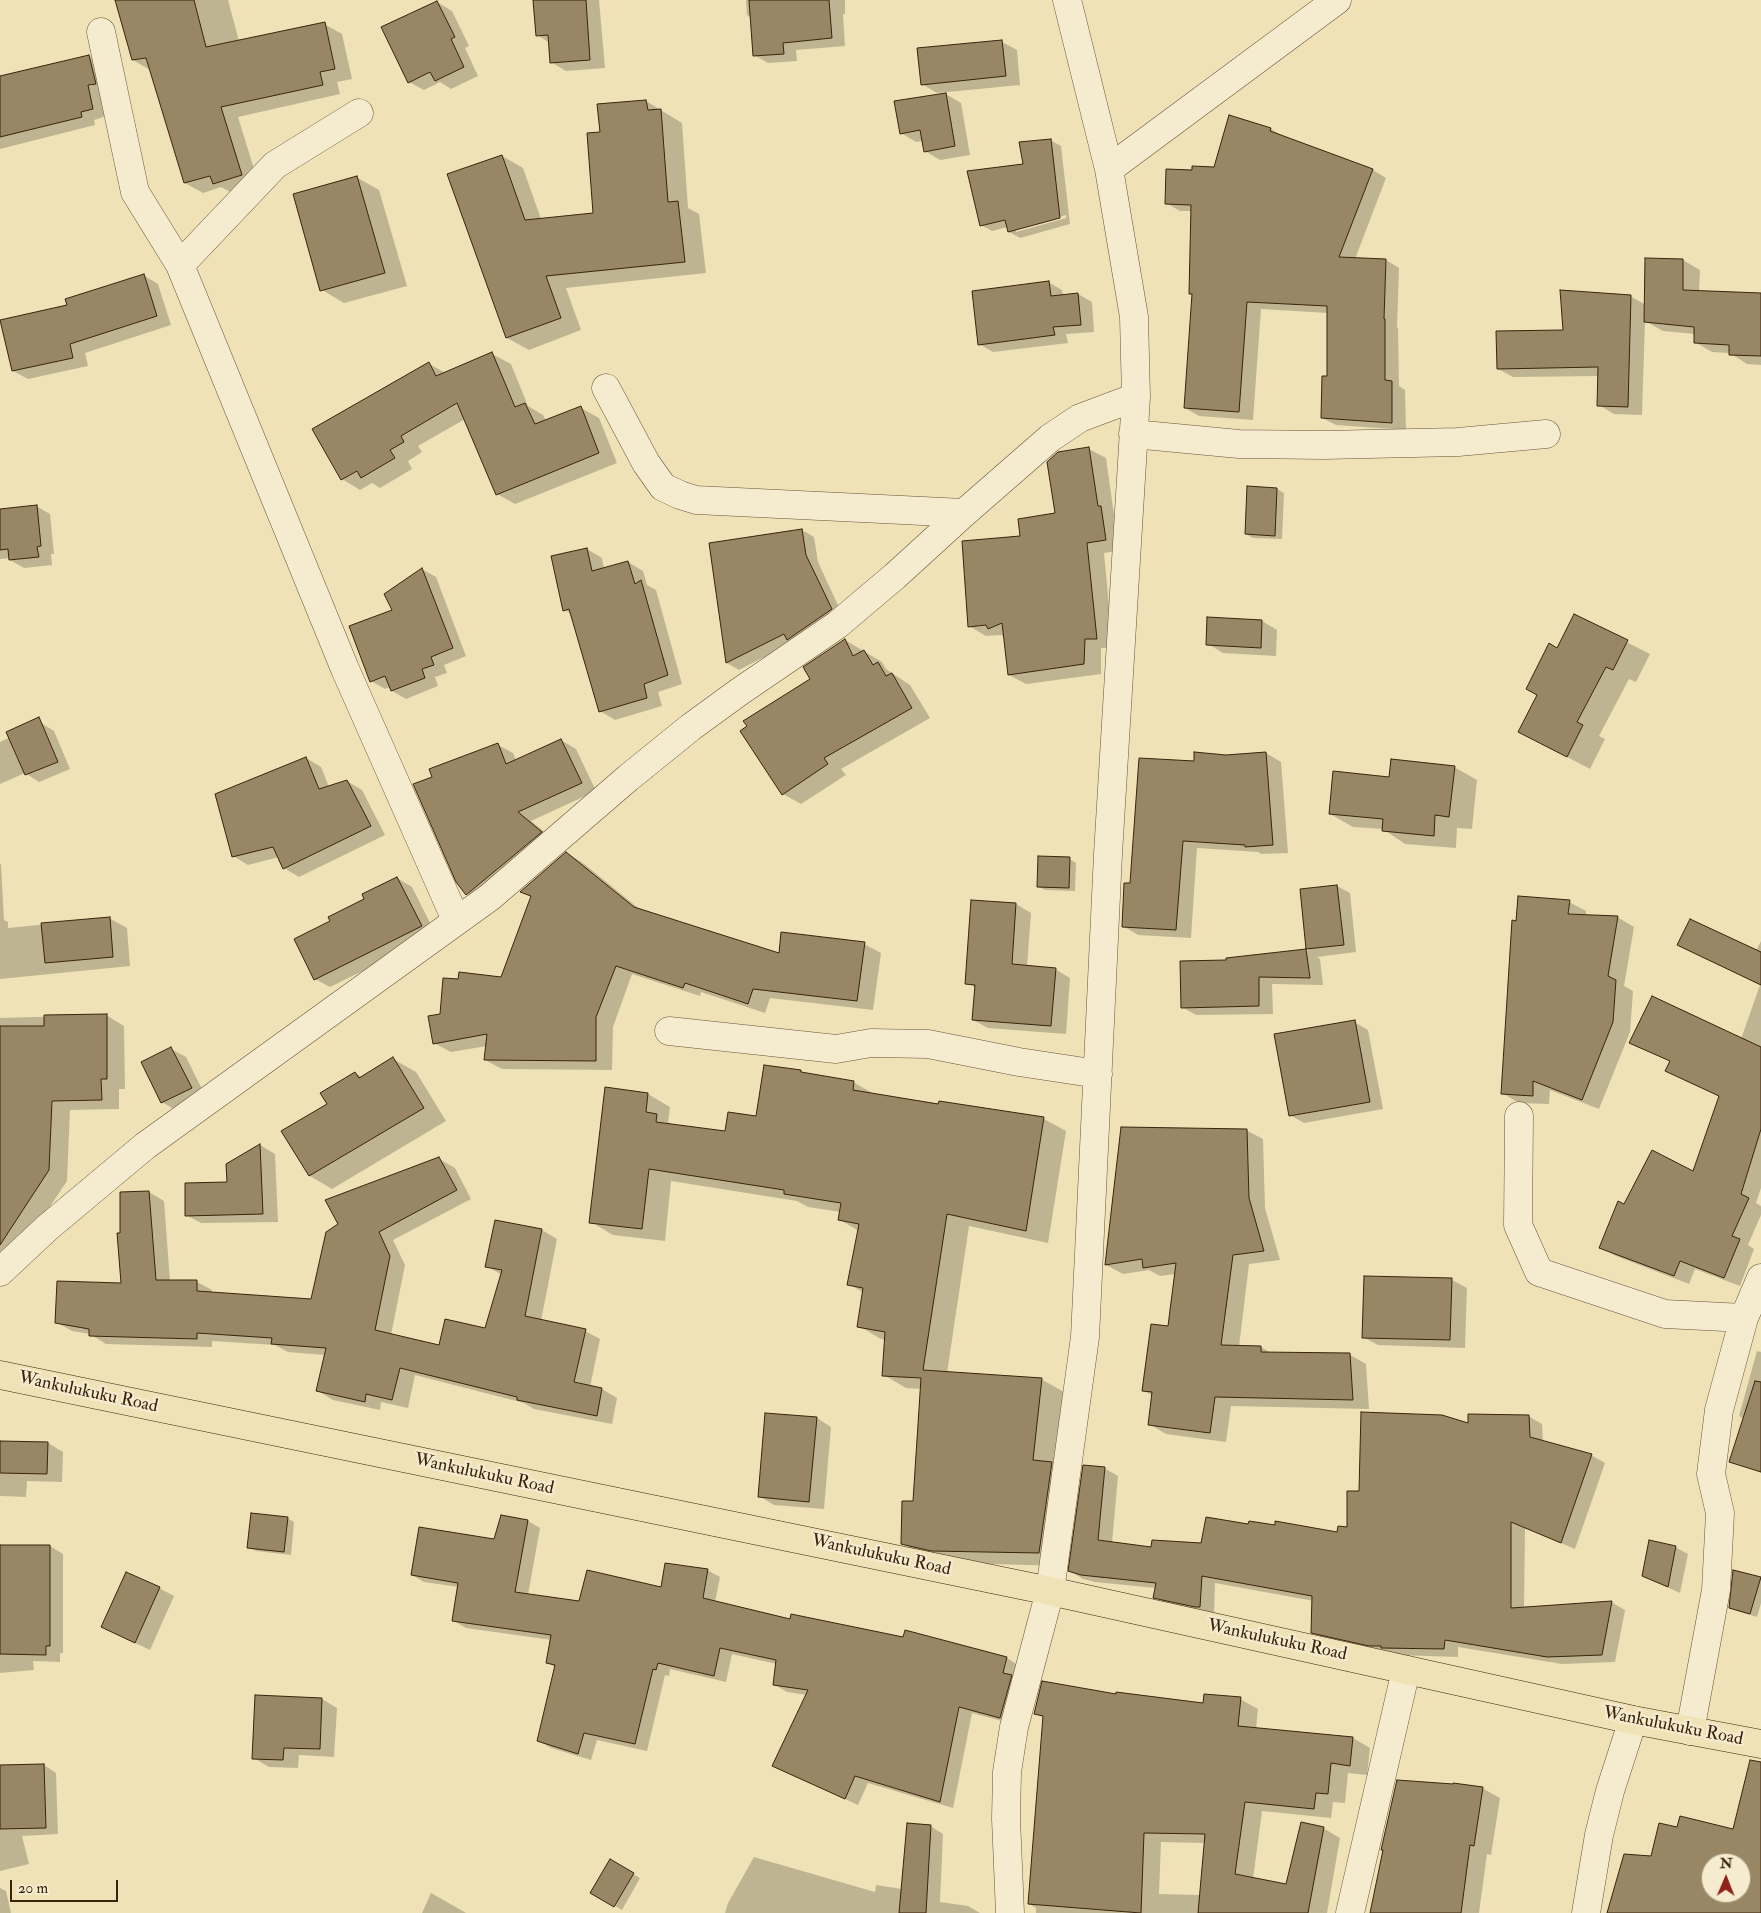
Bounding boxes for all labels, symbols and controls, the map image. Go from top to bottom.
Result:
street label: Wankulukuku Road [16,1368,160,1418]
street label: Wankulukuku Road [412,1450,556,1500]
street label: Wankulukuku Road [809,1531,953,1581]
street label: Wankulukuku Road [1205,1616,1349,1666]
street label: Wankulukuku Road [1601,1703,1745,1751]
north arrow [1701,1853,1751,1903]
text: N [1720,1855,1733,1872]
scale bar [12,1870,120,1902]
text: 20 m [18,1879,48,1898]

